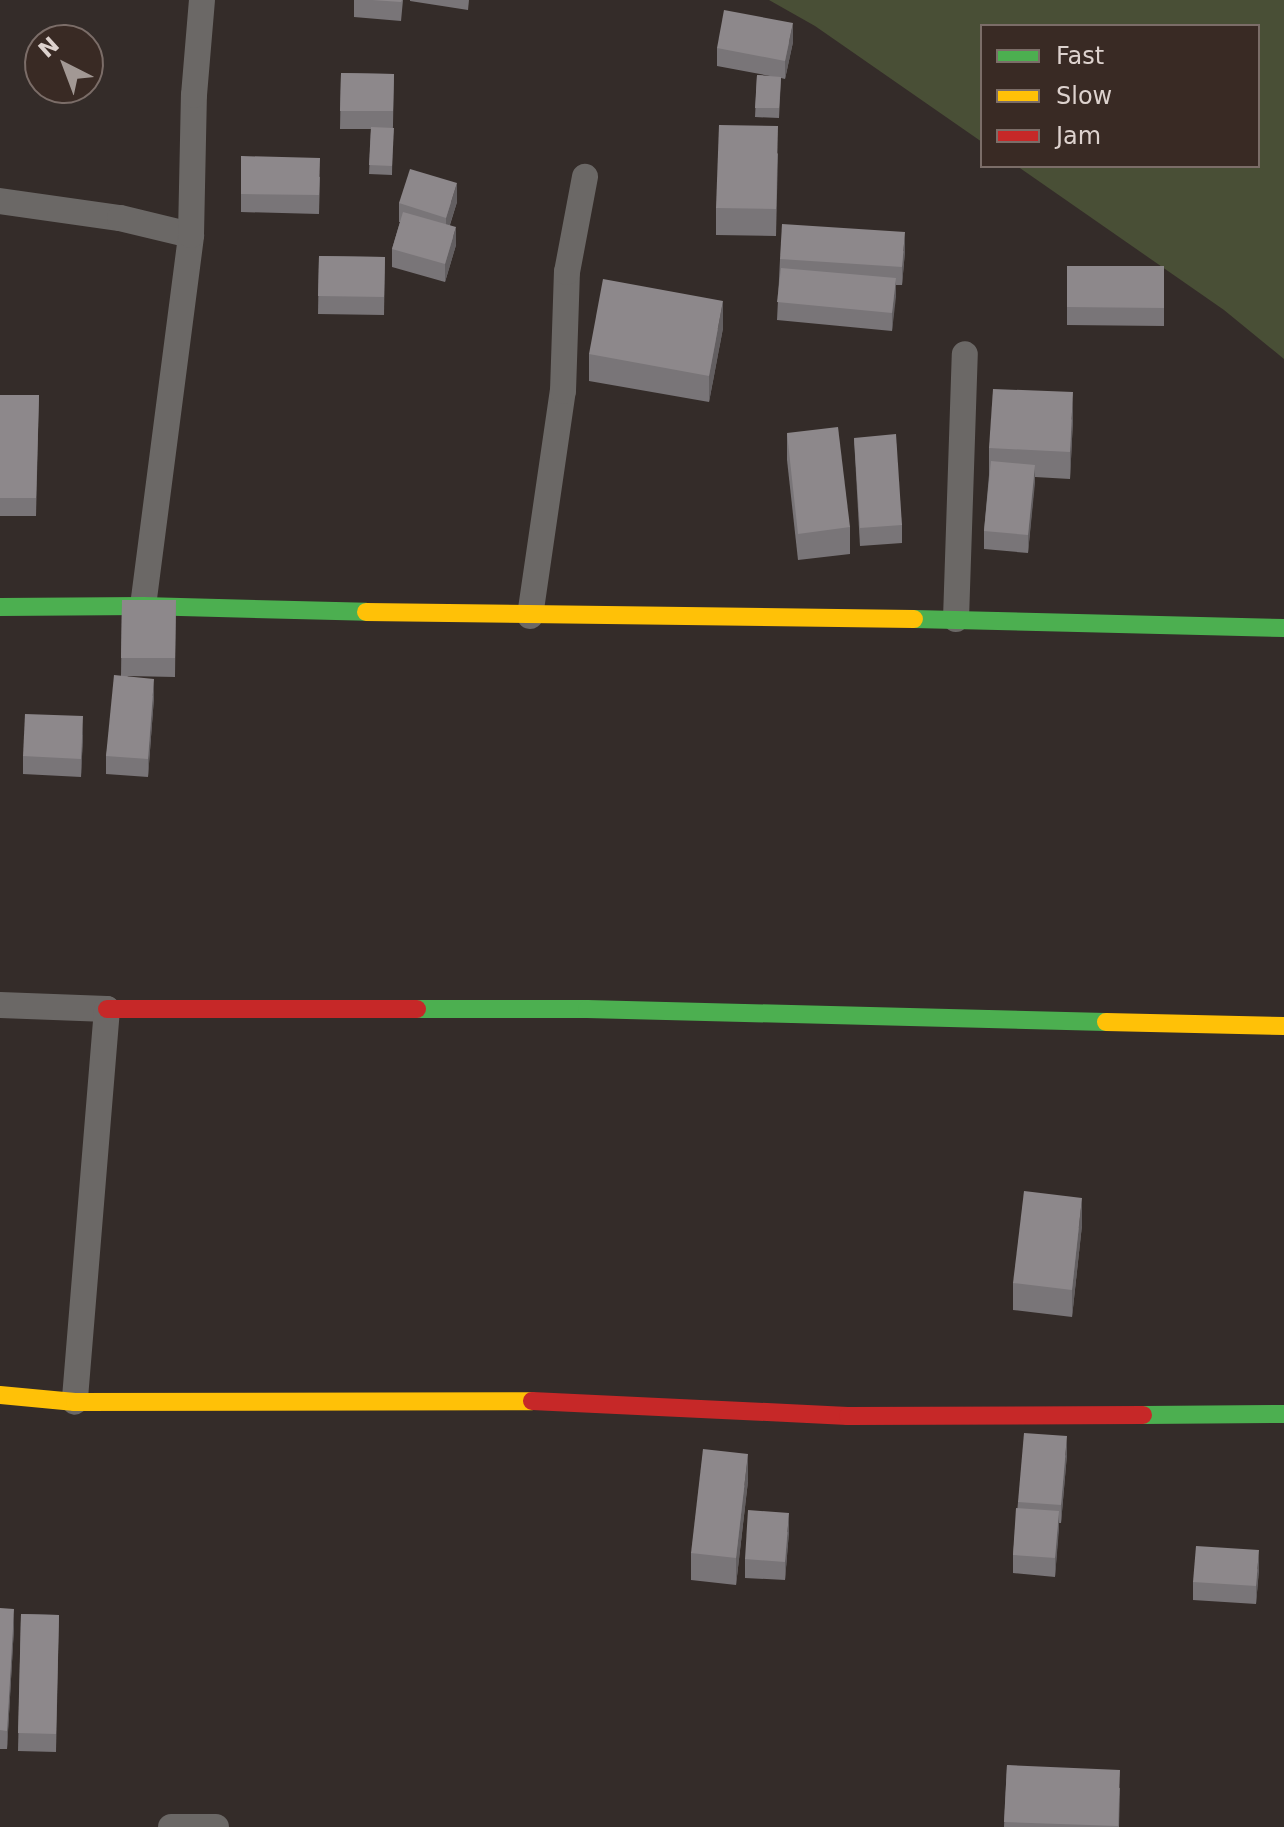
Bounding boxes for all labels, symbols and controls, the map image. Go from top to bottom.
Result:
north arrow [24,24,104,104]
legend [980,24,1260,168]
text: N [34,32,64,63]
text: Fast [1056,42,1104,70]
text: Slow [1056,82,1112,110]
text: Jam [1056,122,1101,150]

